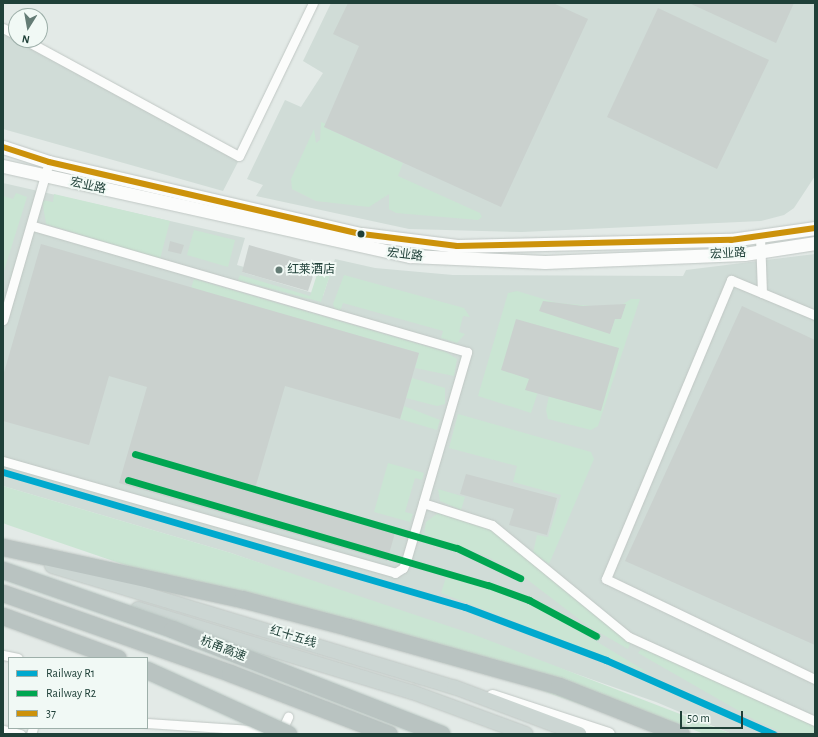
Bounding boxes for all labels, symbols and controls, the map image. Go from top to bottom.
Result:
north arrow [8,8,48,48]
text: N [21,33,31,45]
street label: 宏业路 [69,175,107,197]
unlabelled marker [356,229,366,239]
street label: 宏业路 [386,246,424,264]
street label: 宏业路 [710,246,746,262]
place label: 红莱酒店 [287,263,335,277]
marker: 红莱酒店 [274,265,284,275]
street label: 红十五线 [268,623,318,651]
street label: 杭甬高速 [198,634,248,664]
legend [8,657,148,729]
text: Railway R1 [46,667,95,679]
text: Railway R2 [46,687,96,699]
scale bar [682,703,745,729]
text: 37 [46,707,56,719]
text: 50 m [687,712,710,724]

